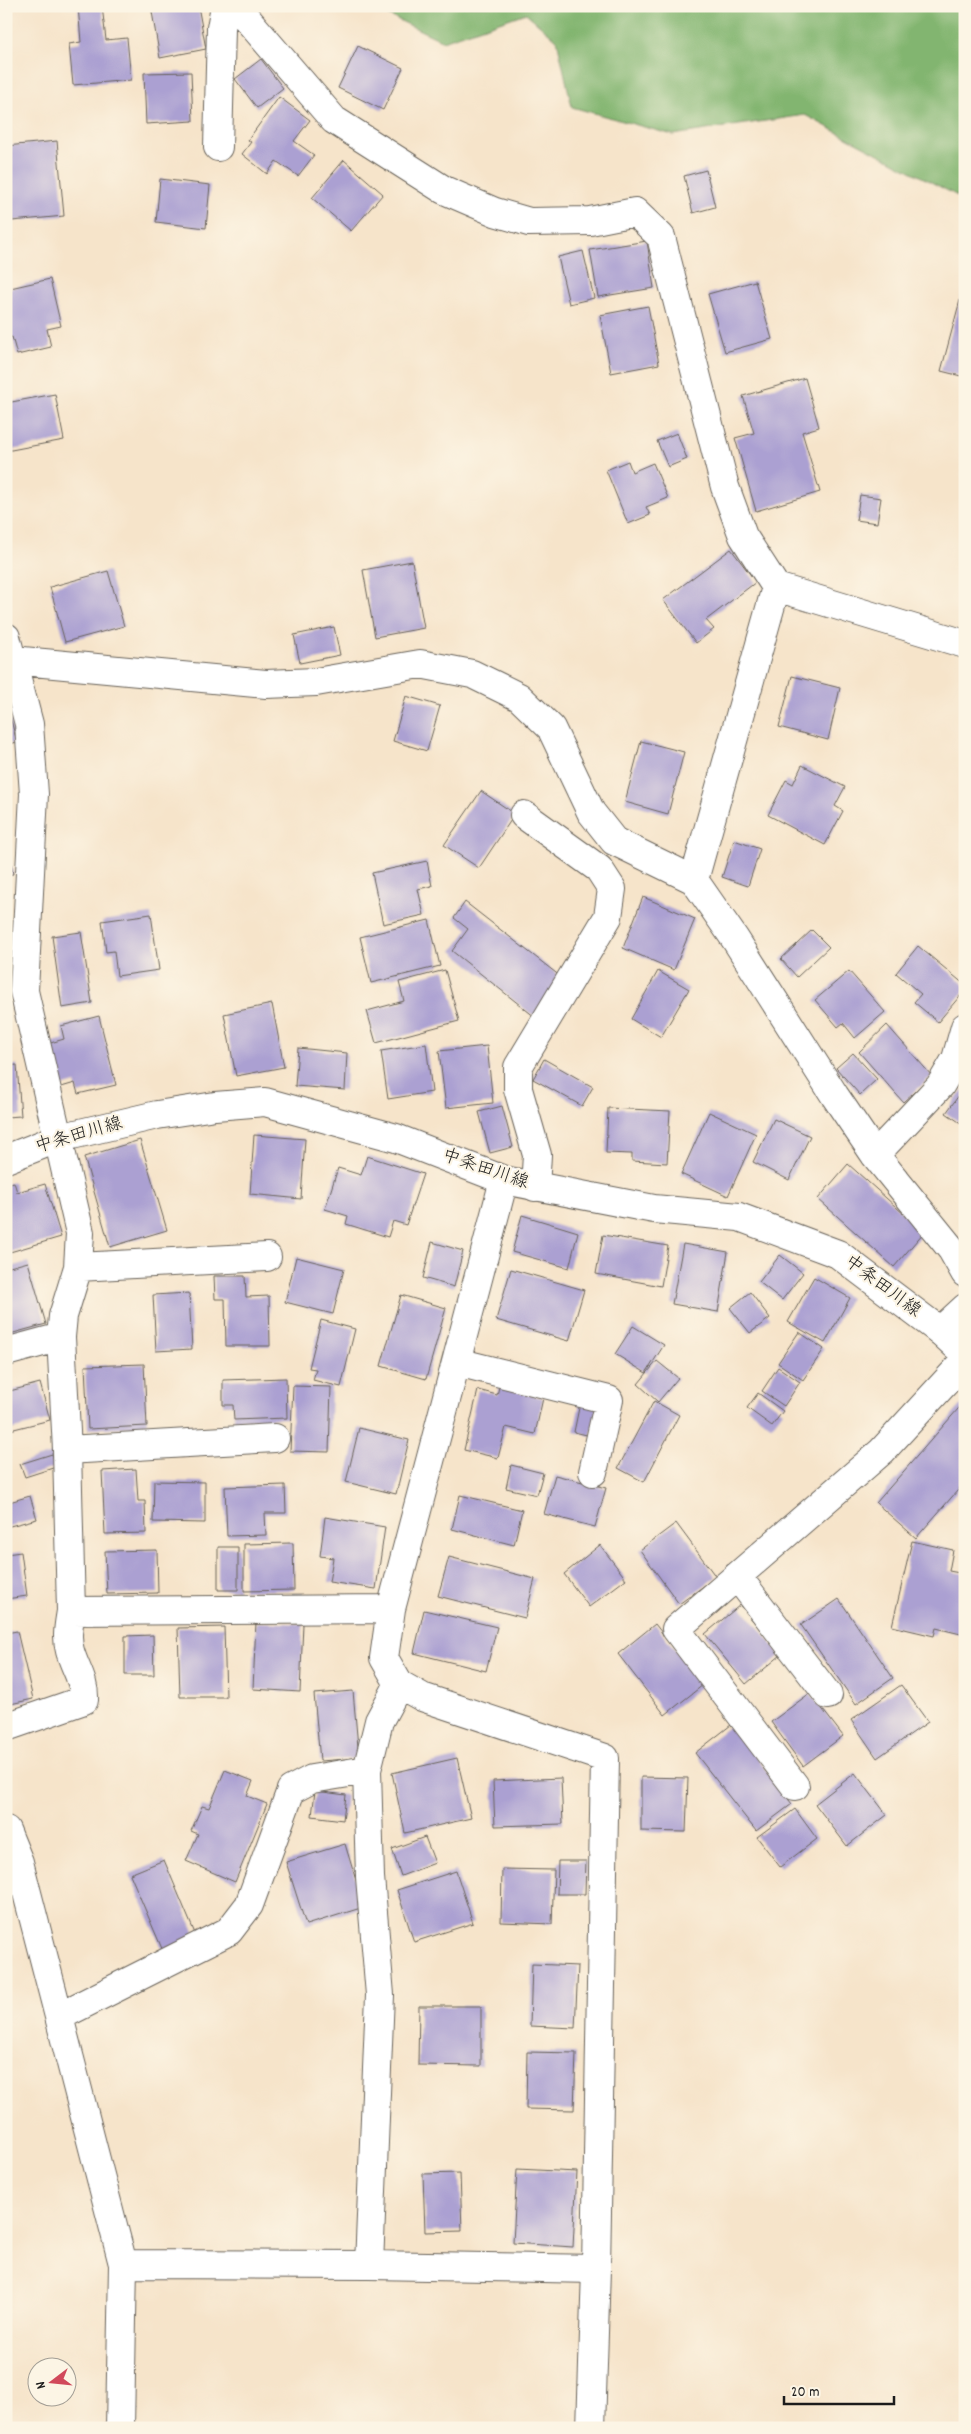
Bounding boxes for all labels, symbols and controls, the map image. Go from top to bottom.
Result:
street label: 中条田川線 [32,1112,126,1160]
street label: 中条田川線 [438,1144,532,1196]
street label: 中条田川線 [839,1250,925,1324]
north arrow [28,2356,78,2406]
scale bar [784,2374,894,2406]
text: N [31,2379,52,2391]
text: 20 m [791,2382,819,2404]

